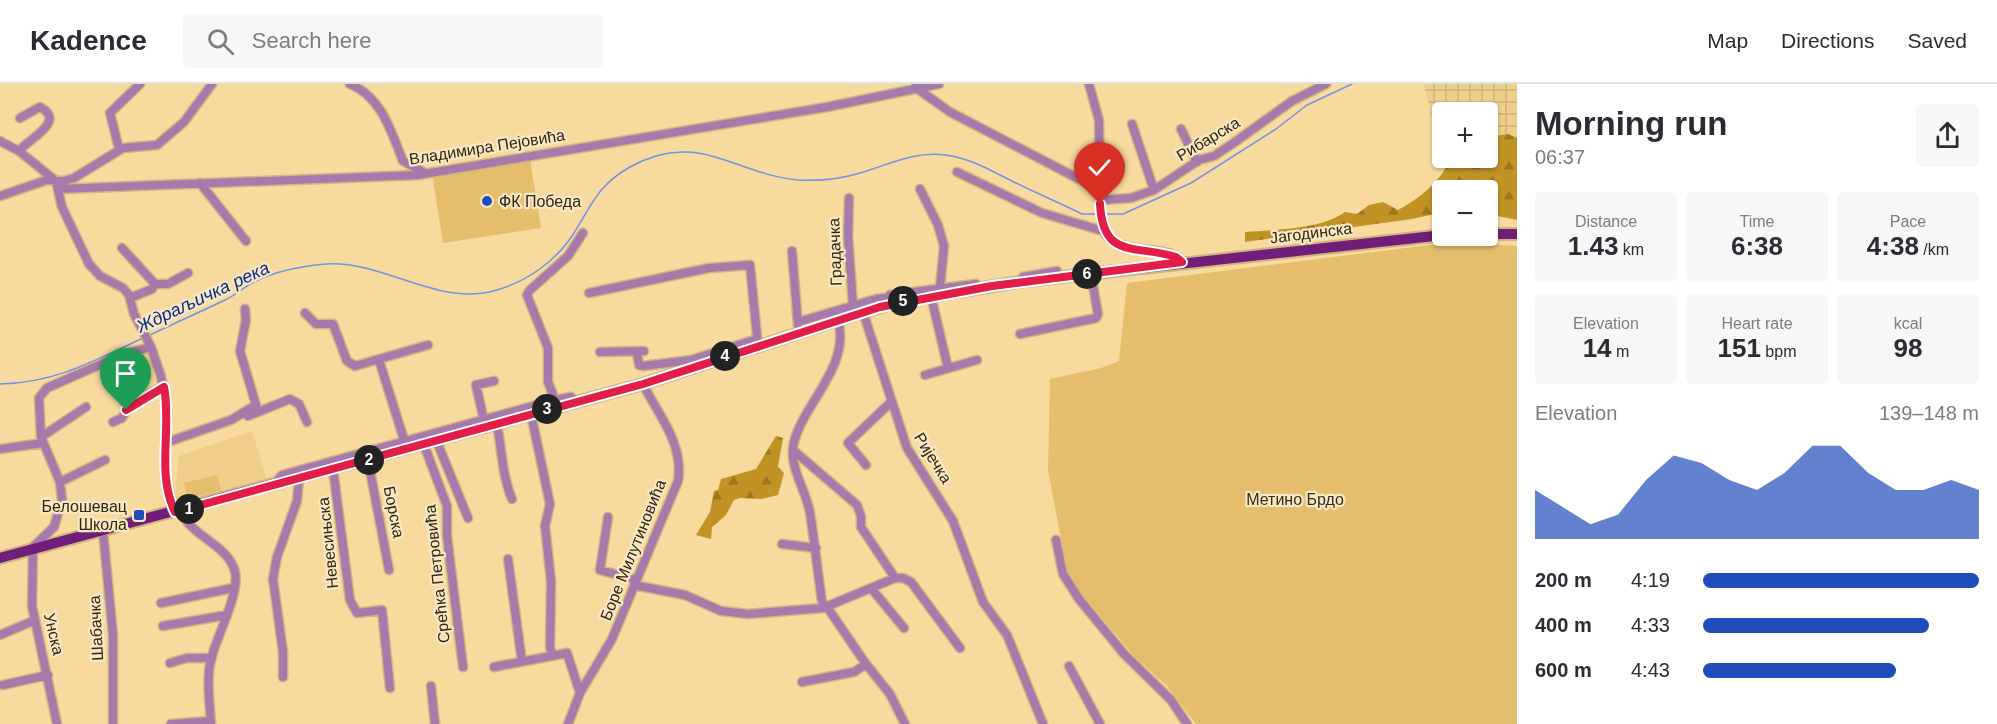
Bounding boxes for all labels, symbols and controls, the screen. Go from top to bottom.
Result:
search box [183,14,603,68]
text: Kadence [30,25,147,56]
icon: search [204,25,237,58]
text: Search here [252,28,372,53]
text: Map [1707,29,1748,52]
text: Directions [1781,29,1874,52]
text: Saved [1907,29,1967,52]
map controls [1432,102,1498,246]
button: + [1432,102,1498,168]
button: share [1916,104,1979,167]
text: Morning run [1535,105,1727,142]
street label: Рибарска [1173,114,1243,164]
street label: Владимира Пејовића [408,126,566,168]
pin [1074,142,1125,204]
text: 06:37 [1535,146,1585,168]
icon: check [1083,151,1116,184]
button: − [1432,180,1498,246]
place label: ФК Победа [499,193,581,210]
marker: ФК Победа [480,194,494,208]
text: Distance [1575,213,1637,230]
text: Time [1740,213,1774,230]
text: Pace [1890,213,1926,230]
street label: Градачка [825,218,845,286]
street label: Јагодинска [1269,220,1353,246]
text: 1.43 [1568,231,1618,261]
text: 6:38 [1731,231,1783,261]
text: 4:38 [1867,231,1919,261]
text: km [1618,241,1644,258]
text: /km [1919,241,1949,258]
water label: Ждраљичка река [133,257,273,337]
pin: 6 [1072,259,1102,289]
text: 6 [1083,265,1091,282]
pin: 5 [888,286,918,316]
text: 5 [899,292,907,309]
text: Elevation [1573,315,1639,332]
text: Heart rate [1721,315,1793,332]
text: kcal [1894,315,1922,332]
text: 14 [1583,333,1612,363]
text: 151 [1718,333,1761,363]
text: 98 [1894,333,1922,363]
pin: 4 [710,341,740,371]
text: m [1612,343,1629,360]
text: bpm [1761,343,1796,360]
text: 4 [721,347,729,364]
pin [100,348,151,410]
icon: arrive [109,357,142,390]
pin: 3 [532,394,562,424]
text: 3 [543,400,551,417]
text: Elevation [1535,402,1617,424]
text: 139–148 m [1879,402,1979,424]
street label: Ријечка [911,430,955,486]
pin: 2 [354,445,384,475]
text: 2 [365,451,373,468]
street label: Боре Милутиновића [597,477,669,623]
street label: Борска [381,485,407,540]
park label: Метино Брдо [1246,491,1344,508]
pin: 1 [174,494,204,524]
street label: Невесињска [315,496,341,590]
place label: Белошевац Школа [42,498,127,533]
text: 1 [185,500,193,517]
street label: Срећка Петровића [421,504,453,644]
marker: Белошевац Школа [132,508,146,522]
text: 200 m [1535,569,1592,591]
text: 4:19 [1631,569,1670,591]
street label: Шабачка [86,595,106,661]
street label: Унска [41,611,67,657]
text: 400 m [1535,614,1592,636]
text: 4:33 [1631,614,1670,636]
text: 600 m [1535,659,1592,681]
text: 4:43 [1631,659,1670,681]

